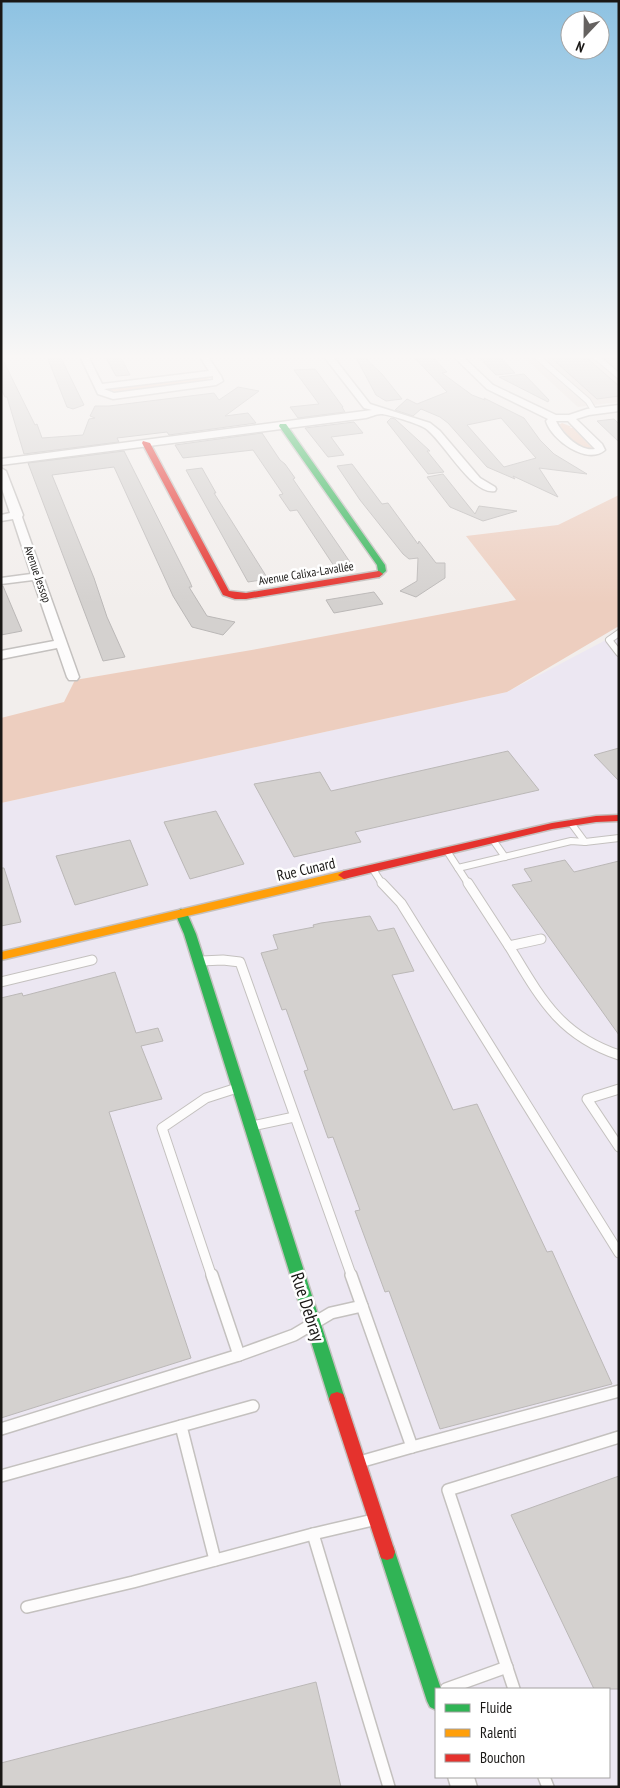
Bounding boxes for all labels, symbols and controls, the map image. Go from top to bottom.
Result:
north arrow [560,10,610,60]
text: N [573,37,587,57]
street label: Avenue Jessop [21,544,55,604]
street label: Avenue Calixa-Lavallée [257,558,355,588]
street label: Rue Cunard [275,853,337,885]
street label: Rue Debray [286,1270,330,1345]
legend [435,1688,610,1778]
text: Fluide [480,1698,512,1717]
text: Ralenti [480,1723,517,1742]
text: Bouchon [480,1748,525,1767]

